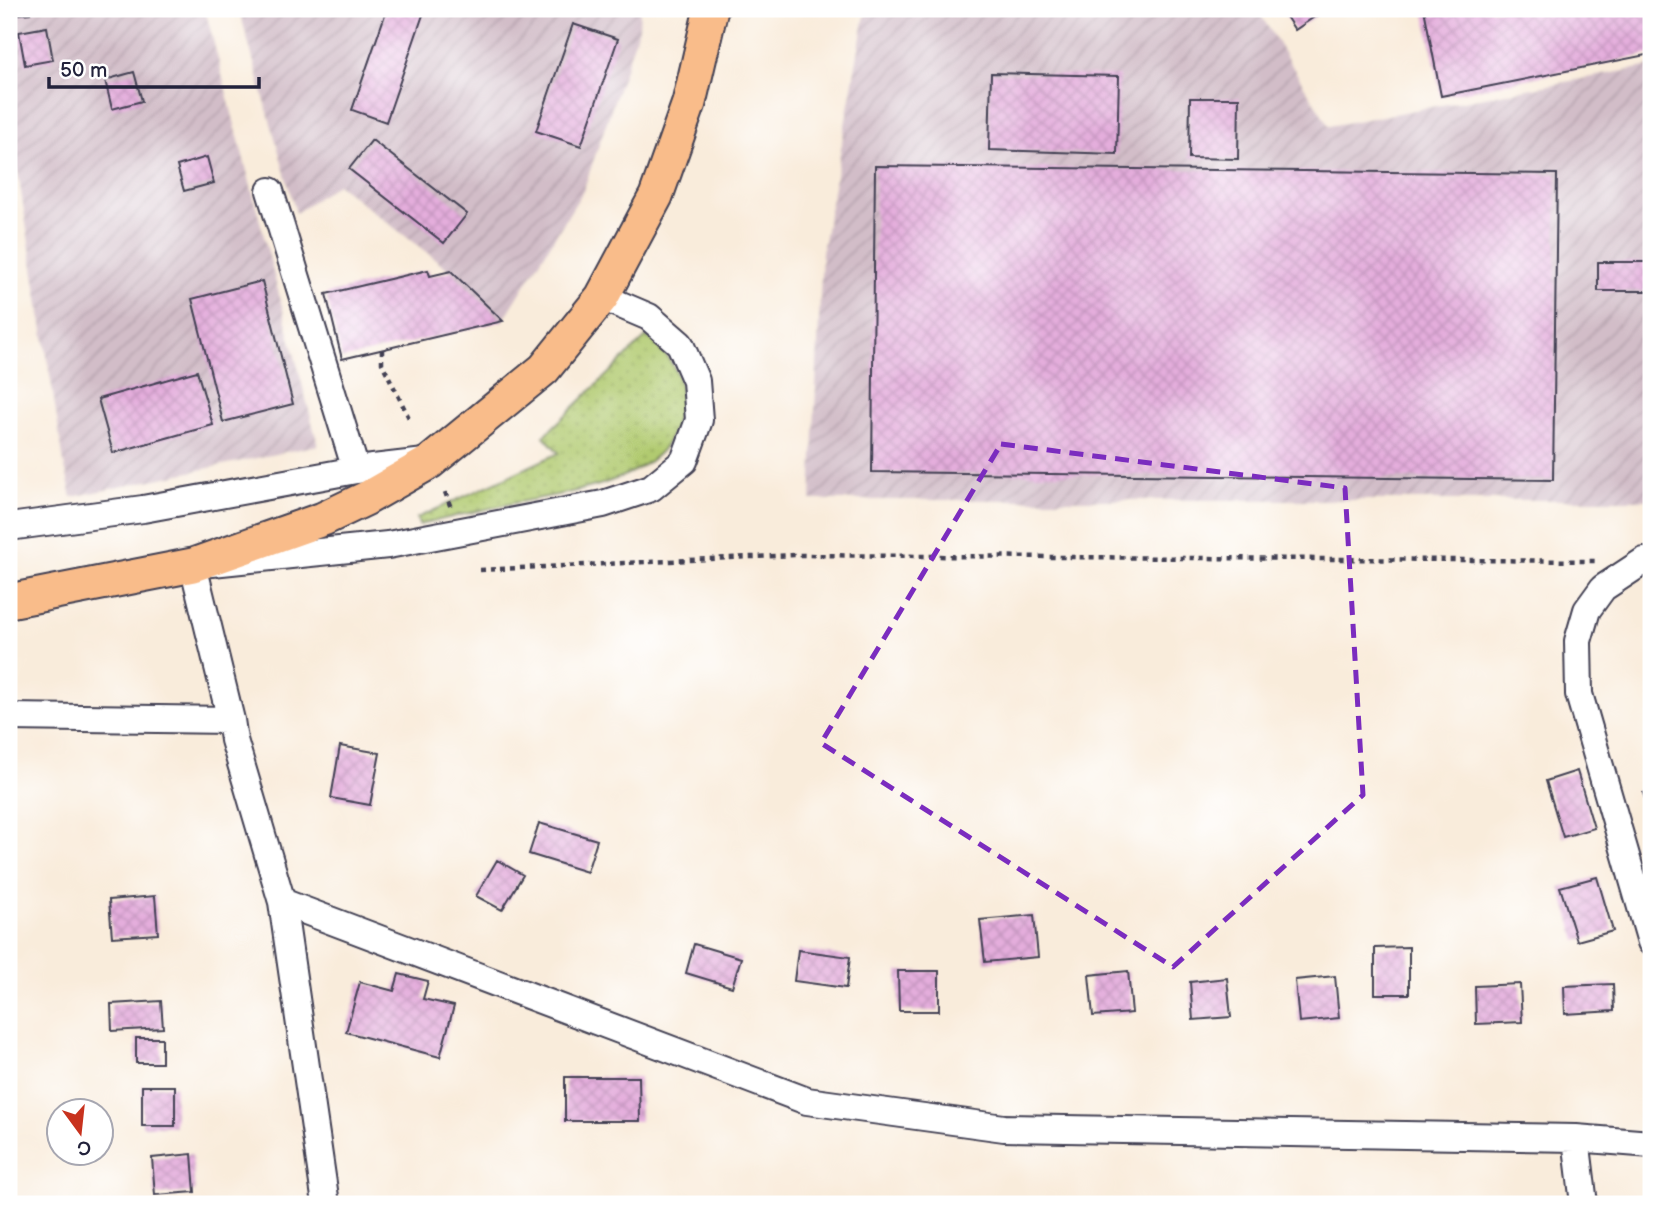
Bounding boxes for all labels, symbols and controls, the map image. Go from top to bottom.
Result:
scale bar [49,46,259,90]
text: 50 m [60,58,107,83]
north arrow [46,1098,116,1168]
text: С [75,1134,93,1160]

